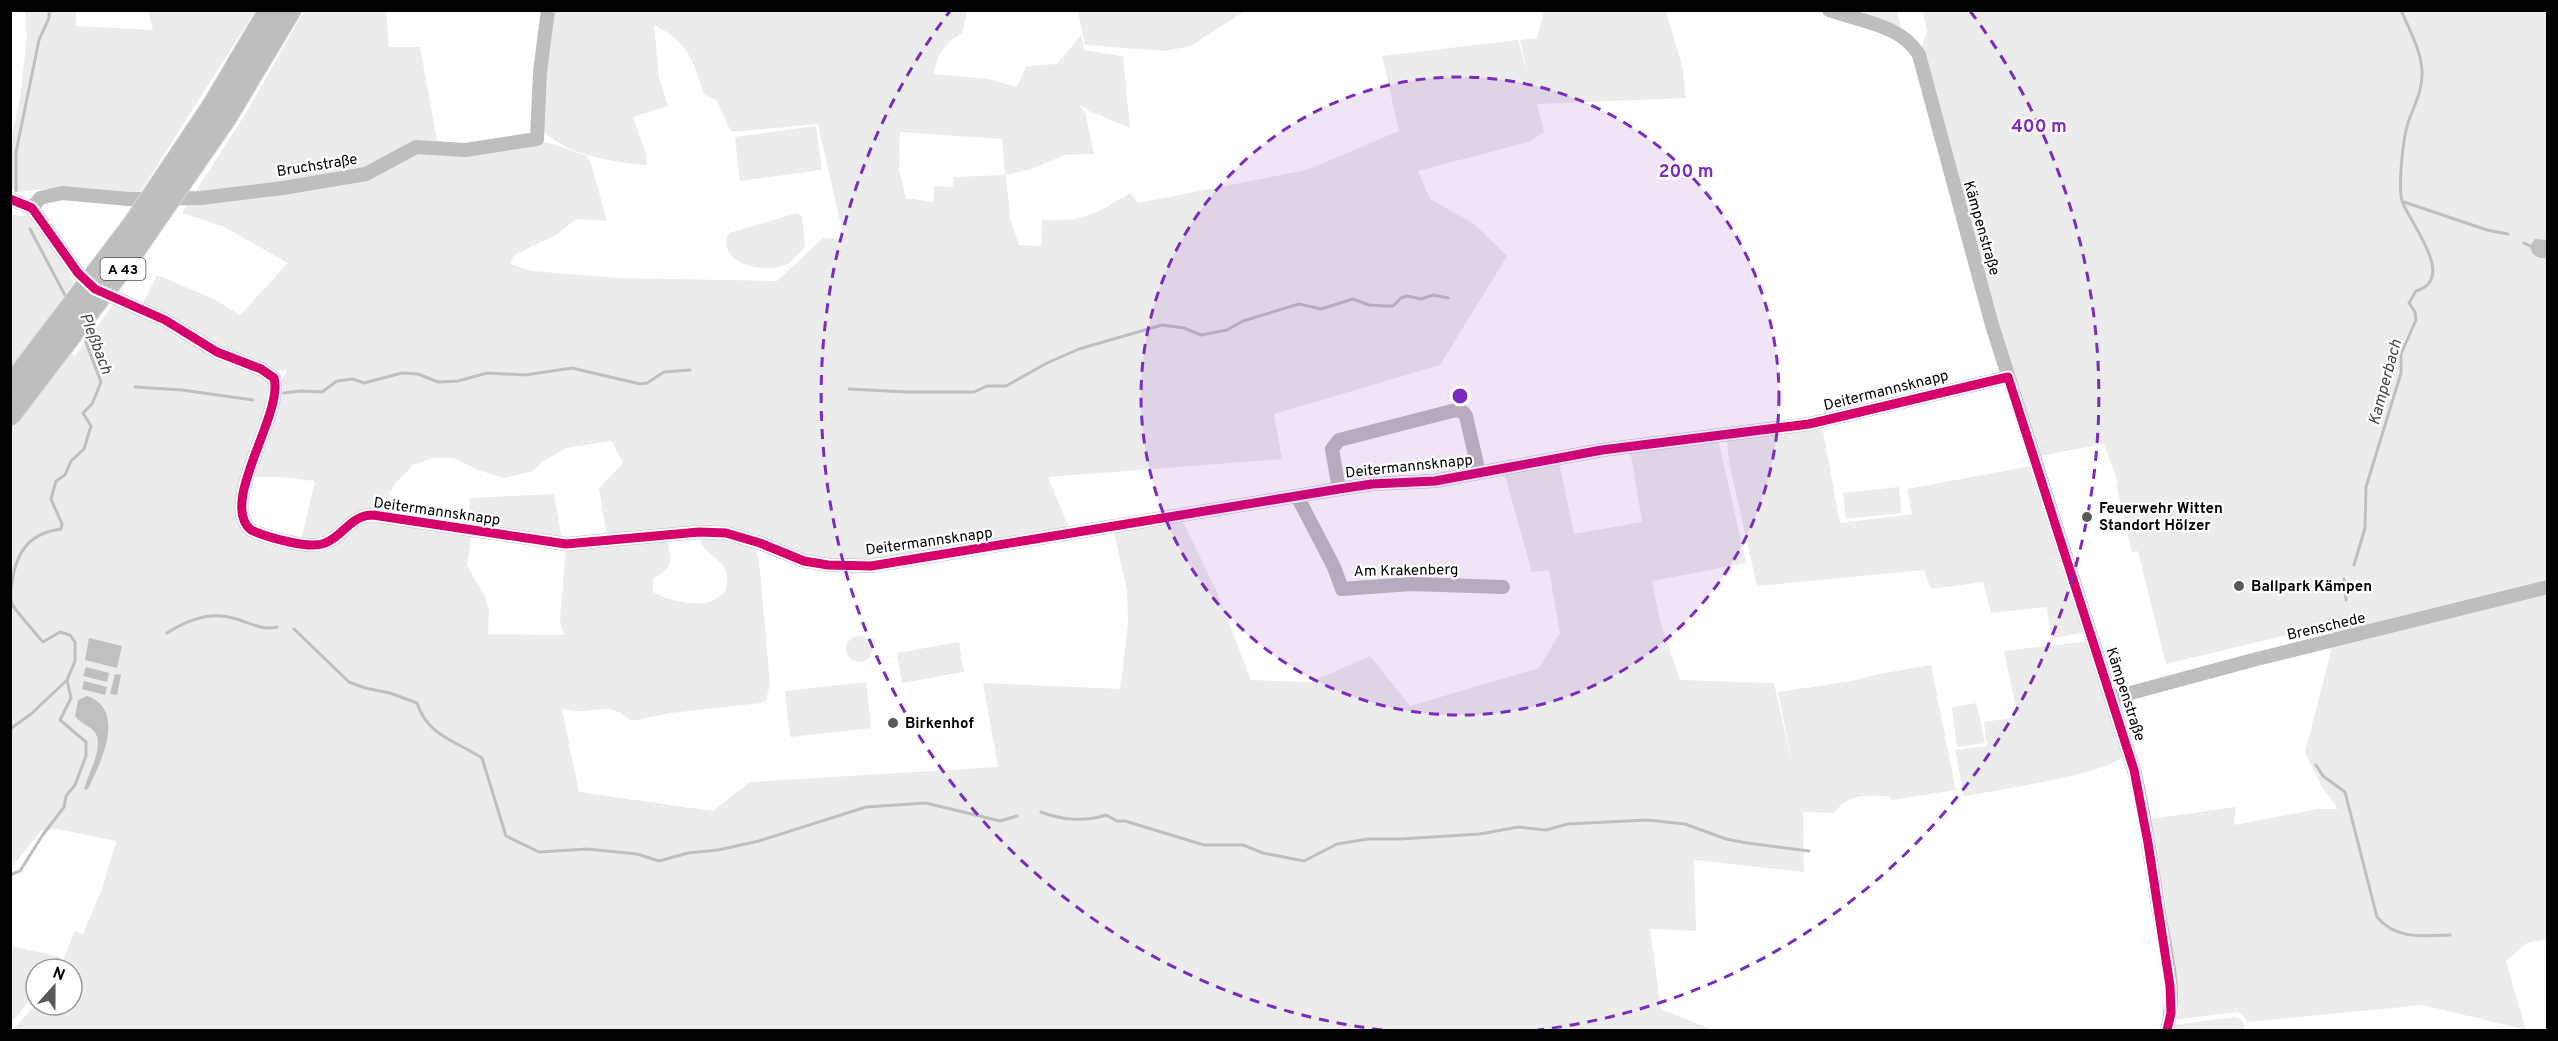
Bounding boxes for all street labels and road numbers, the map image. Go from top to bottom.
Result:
street label: Bruchstraße [275,151,359,182]
street label: Kämpenstraße [1958,179,2003,278]
road number: A 43 [100,258,146,280]
street label: Deitermannsknapp [1822,367,1951,416]
street label: Deitermannsknapp [1345,451,1474,484]
street label: Deitermannsknapp [372,494,501,531]
street label: Deitermannsknapp [865,524,994,561]
street label: Am Krakenberg [1354,561,1459,582]
street label: Brenschede [2285,609,2367,646]
street label: Kämpenstraße [2100,645,2149,744]

